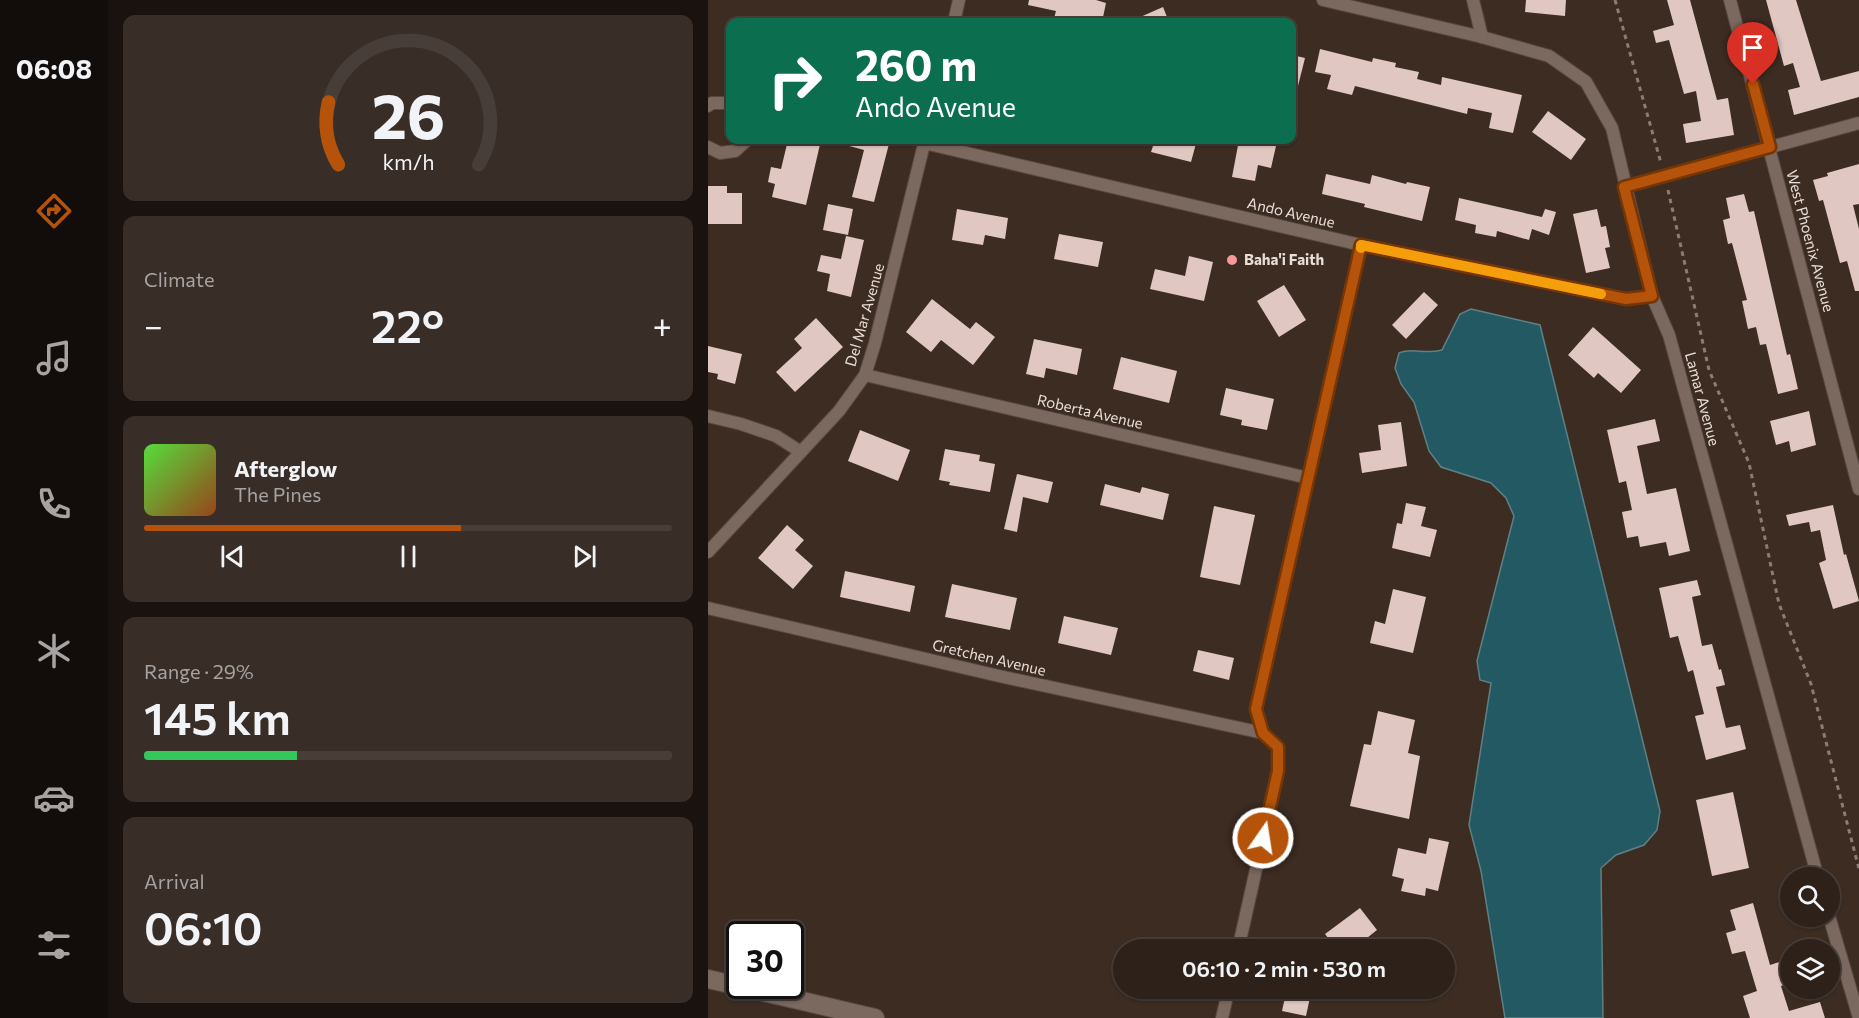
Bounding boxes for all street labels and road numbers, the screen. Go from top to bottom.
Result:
street label: West Phoenix Avenue [1783,168,1839,314]
street label: Ando Avenue [1246,193,1337,231]
street label: Del Mar Avenue [841,261,887,368]
street label: Lamar Avenue [1682,350,1724,448]
street label: Roberta Avenue [1036,390,1145,432]
street label: Gretchen Avenue [931,635,1048,679]

